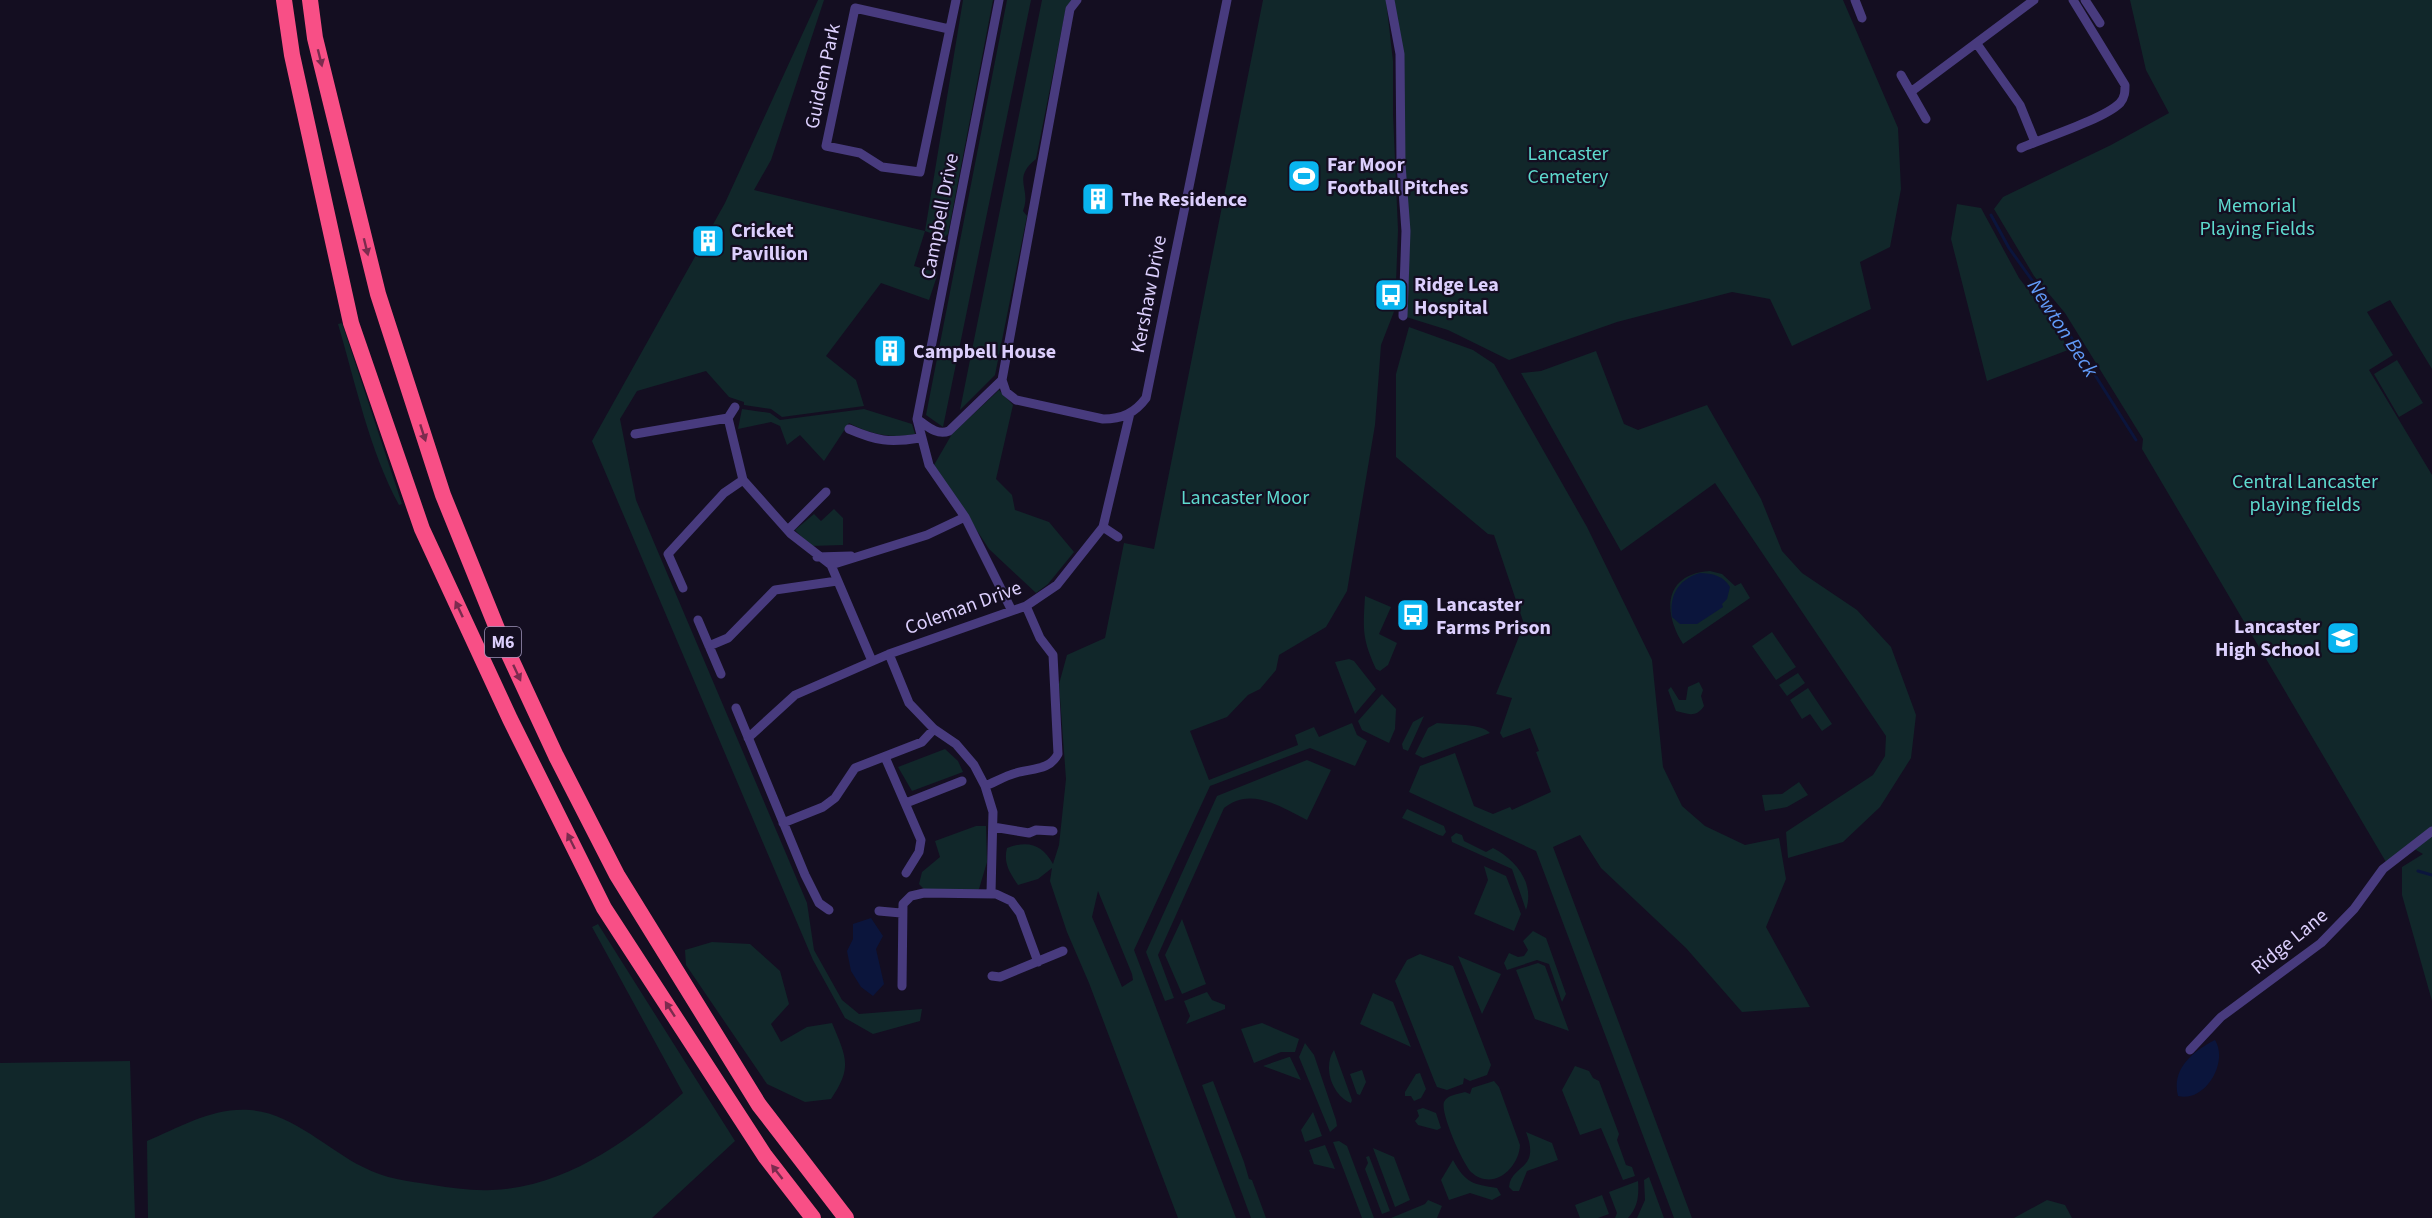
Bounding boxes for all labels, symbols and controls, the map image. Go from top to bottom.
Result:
street label: Guidem Park [798,21,848,132]
one-way arrow [315,48,325,67]
park label: Lancaster Cemetery [1527,140,1609,191]
street label: Campbell Drive [914,151,966,282]
place label: Far Moor Football Pitches [1327,151,1469,202]
sports icon: Far Moor Football Pitches [1286,158,1322,194]
building icon: The Residence [1080,181,1116,217]
place label: The Residence [1121,186,1247,214]
park label: Memorial Playing Fields [2199,192,2315,243]
place label: Cricket Pavillion [731,217,808,268]
building icon: Cricket Pavillion [690,223,726,259]
street label: Kershaw Drive [1124,233,1174,355]
one-way arrow [362,238,372,256]
place label: Ridge Lea Hospital [1414,271,1499,322]
water label: Newton Beck [2020,273,2106,384]
bus stop icon: Ridge Lea Hospital [1373,277,1409,313]
building icon: Campbell House [872,333,908,369]
place label: Campbell House [913,338,1056,366]
one-way arrow [419,424,428,442]
park label: Central Lancaster playing fields [2232,468,2378,519]
park label: Lancaster Moor [1181,484,1309,512]
street label: Coleman Drive [901,574,1026,642]
place label: Lancaster Farms Prison [1436,591,1551,642]
bus stop icon: Lancaster Farms Prison [1395,597,1431,633]
one-way arrow [455,600,464,617]
place label: Lancaster High School [2215,613,2320,664]
school or university icon: Lancaster High School [2325,620,2361,656]
road number: M6 [485,627,521,657]
one-way arrow [513,665,522,682]
one-way arrow [566,833,575,850]
street label: Ridge Lane [2245,902,2334,982]
one-way arrow [664,1001,675,1017]
one-way arrow [771,1164,783,1180]

